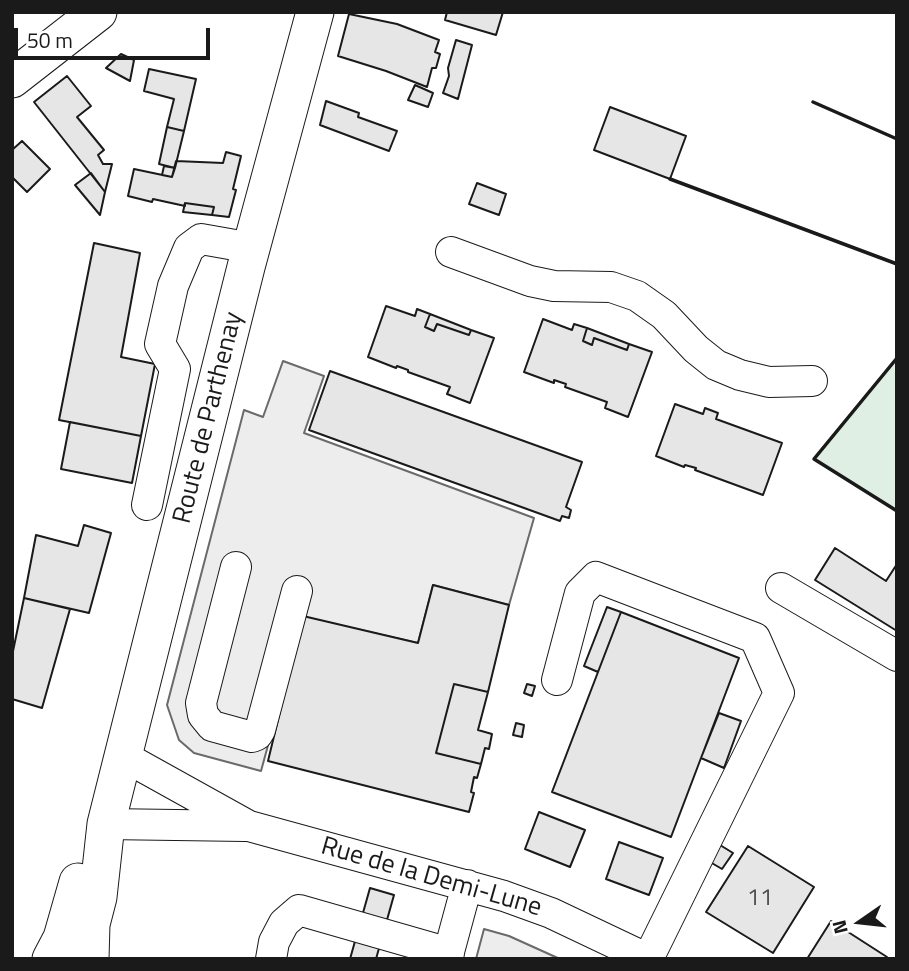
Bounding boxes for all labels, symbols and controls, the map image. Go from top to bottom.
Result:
scale bar [18,14,214,58]
text: 50 m [27,24,73,56]
street label: Route de Parthenay [168,309,250,527]
street label: Rue de la Demi-Lune [317,832,545,924]
house number: 11 [747,885,773,913]
north arrow [825,887,895,957]
text: N [823,917,855,937]

